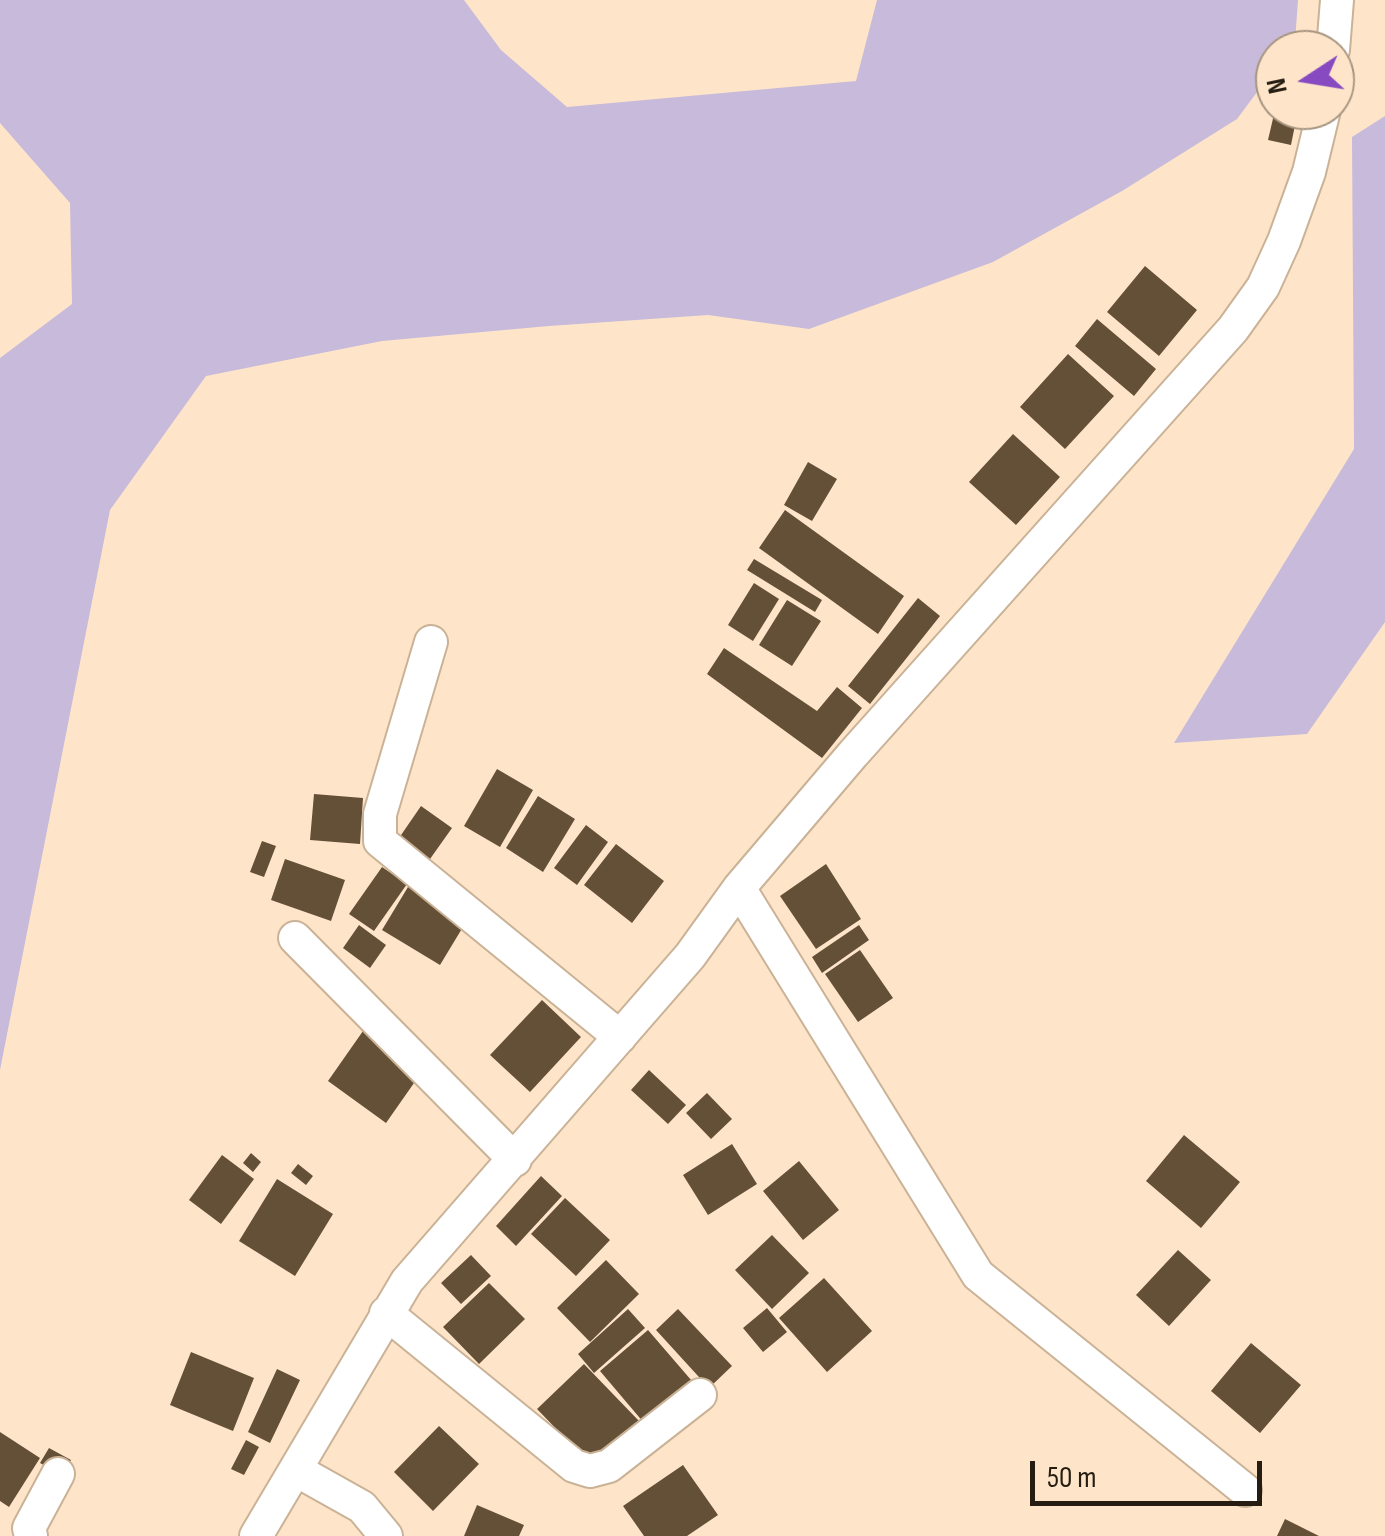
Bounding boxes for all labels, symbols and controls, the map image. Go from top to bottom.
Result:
north arrow [1255,30,1355,130]
text: N [1259,75,1295,97]
scale bar [1035,1441,1268,1503]
text: 50 m [1047,1460,1096,1496]

